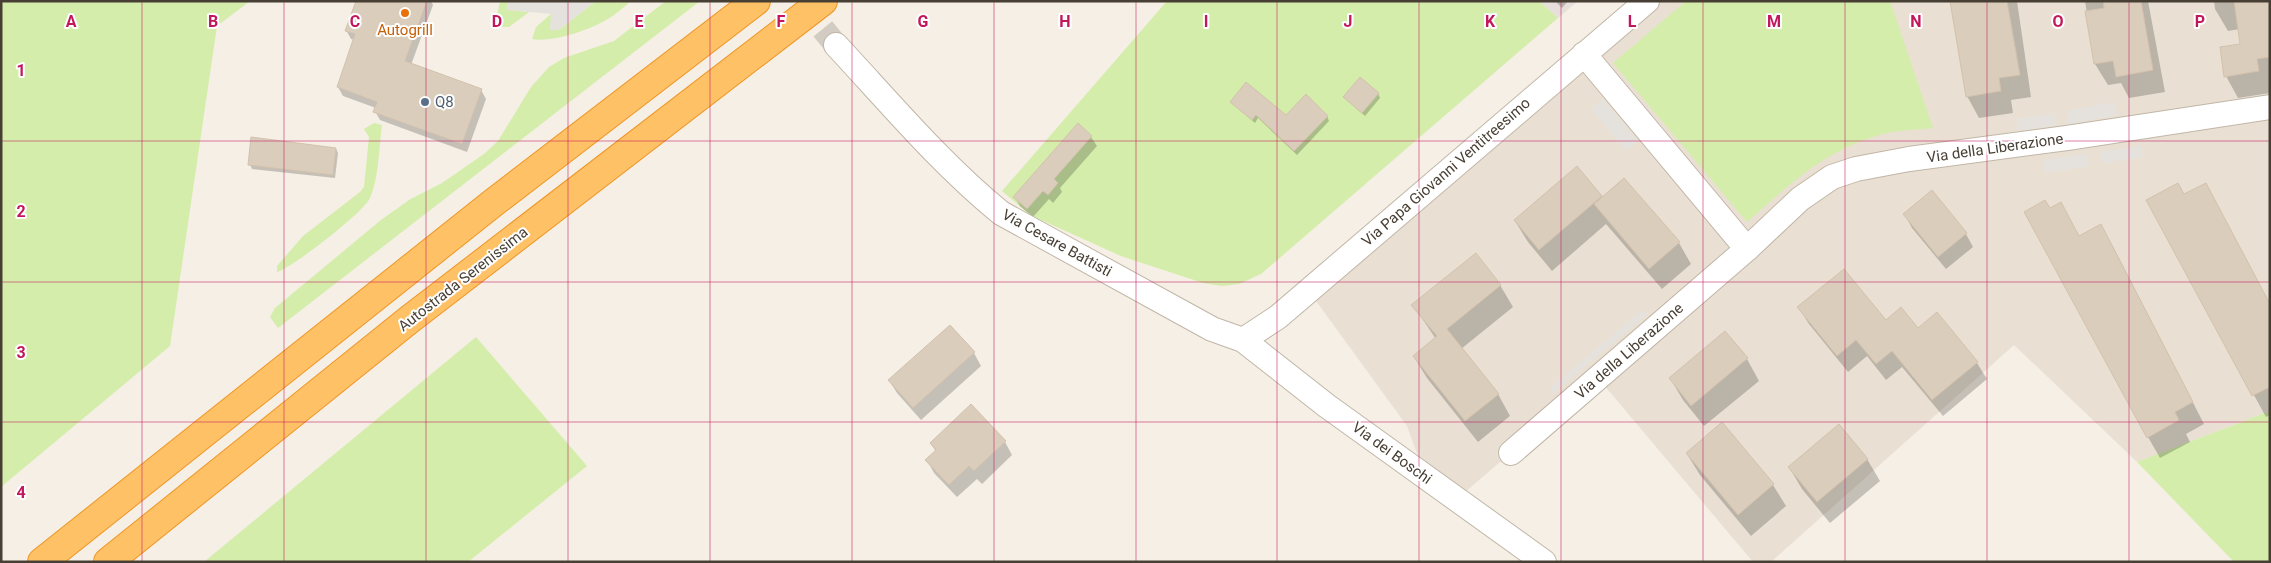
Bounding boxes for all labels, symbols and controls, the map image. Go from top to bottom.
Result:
marker: Autogrill [399,7,411,19]
text: A [66,12,77,31]
text: B [208,12,218,31]
text: C [350,12,360,31]
text: D [492,12,502,31]
text: E [635,12,644,31]
text: F [777,12,786,31]
text: G [918,12,929,31]
text: H [1059,12,1071,31]
text: I [1204,12,1208,31]
text: J [1344,12,1352,31]
text: K [1485,12,1496,31]
text: L [1628,12,1637,31]
text: M [1767,12,1781,31]
text: N [1910,12,1922,31]
text: O [2052,12,2064,31]
text: P [2195,12,2205,31]
place label: Autogrill [377,21,433,39]
text: 1 [16,61,26,80]
place label: Q8 [435,93,454,111]
street label: Via Papa Giovanni Ventitreesimo [1358,94,1534,250]
marker: Q8 [419,96,431,108]
street label: Via della Liberazione [1926,130,2064,166]
text: 2 [16,202,26,221]
street label: Via Cesare Battisti [999,205,1115,281]
street label: Autostrada Serenissima [395,223,531,335]
street label: Via della Liberazione [1571,299,1687,403]
text: 3 [16,343,26,362]
street label: Via dei Boschi [1349,418,1435,488]
text: 4 [16,483,26,502]

